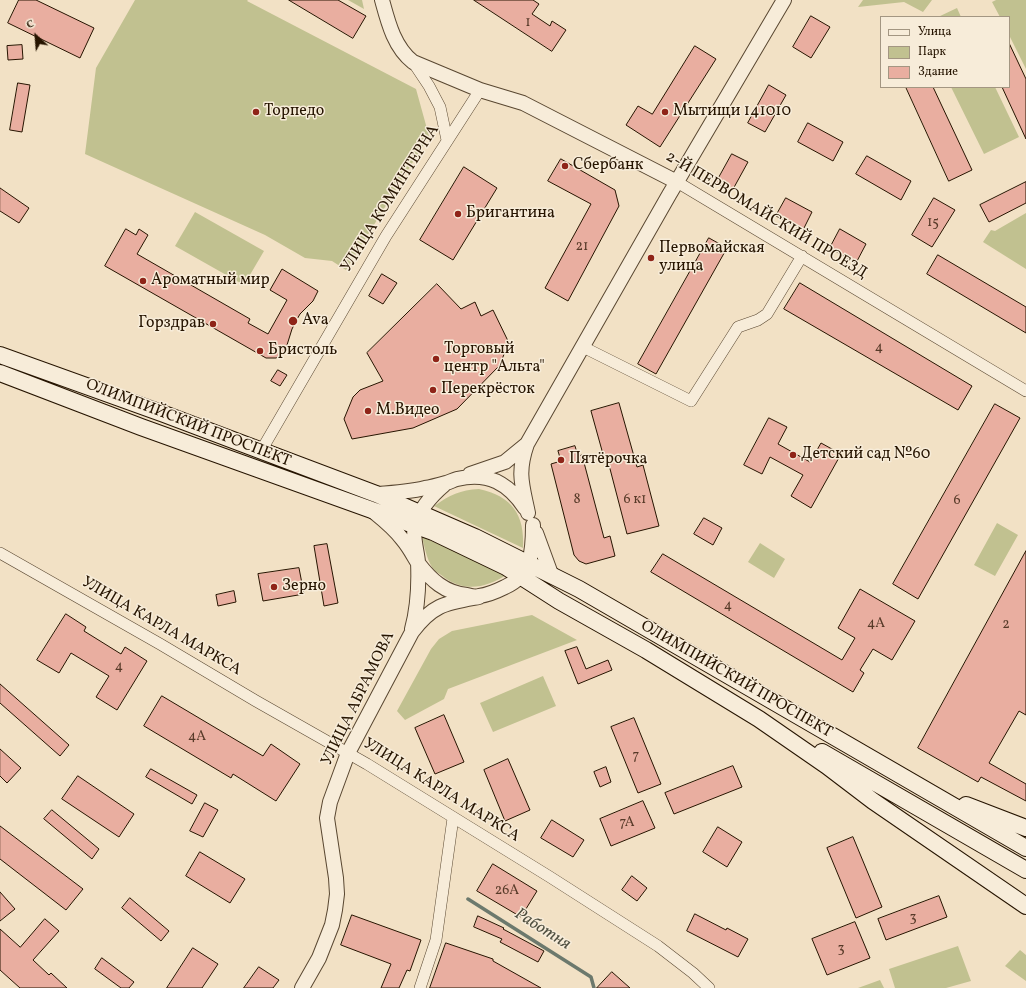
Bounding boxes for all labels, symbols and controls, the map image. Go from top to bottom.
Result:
house number: 1 [525,15,531,31]
north arrow [16,16,56,56]
text: С [24,16,37,33]
legend [880,16,1010,88]
text: Улица [918,24,951,40]
text: Парк [918,44,946,60]
text: Здание [918,64,958,80]
place label: Торпедо [264,102,324,122]
place label: Мытищи 141010 [673,102,791,122]
marker: Торпедо [251,107,261,117]
marker: Мытищи 141010 [660,107,670,117]
street label: УЛИЦА КОМИНТЕРНА [338,122,444,276]
street label: 2-Й ПЕРВОМАЙСКИЙ ПРОЕЗД [662,148,870,284]
place label: Сбербанк [573,156,643,176]
marker: Сбербанк [560,161,570,171]
place label: Бригантина [466,204,555,224]
marker: Бригантина [453,209,463,219]
house number: 15 [927,215,939,231]
house number: 21 [576,239,588,255]
place label: Первомайская улица [659,239,765,277]
marker: Первомайская улица [646,253,656,263]
place label: Ароматный мир [151,271,270,291]
marker: Ароматный мир [138,276,148,286]
place label: Ava [302,311,329,331]
place label: Горздрав [138,314,205,334]
marker: Ava [287,315,299,327]
marker: Горздрав [208,319,218,329]
place label: Торговый центр "Альта" [444,340,545,378]
house number: 4 [875,340,883,356]
place label: Бристоль [268,341,337,361]
marker: Бристоль [255,346,265,356]
marker: Торговый центр "Альта" [431,354,441,364]
street label: ОЛИМПИЙСКИЙ ПРОСПЕКТ [83,376,293,472]
place label: Перекрёсток [441,380,535,400]
marker: Перекрёсток [428,385,438,395]
place label: М.Видео [376,401,440,421]
marker: М.Видео [363,406,373,416]
place label: Детский сад №60 [801,445,930,465]
place label: Пятёрочка [569,450,647,470]
marker: Детский сад №60 [788,450,798,460]
marker: Пятёрочка [556,455,566,465]
house number: 8 [573,492,581,508]
house number: 6 к1 [624,492,646,508]
house number: 6 [953,493,961,509]
street label: УЛИЦА КАРЛА МАРКСА [78,573,244,681]
place label: Зерно [282,577,326,597]
marker: Зерно [269,582,279,592]
house number: 4 [724,598,732,614]
house number: 4А [867,616,885,632]
street label: ОЛИМПИЙСКИЙ ПРОСПЕКТ [637,617,835,743]
house number: 2 [1002,617,1010,633]
street label: УЛИЦА АБРАМОВА [318,629,400,769]
house number: 4 [115,659,123,675]
house number: 4А [188,729,206,745]
street label: УЛИЦА КАРЛА МАРКСА [359,735,523,847]
house number: 7 [633,748,639,764]
house number: 7А [619,815,635,831]
house number: 26А [495,883,519,899]
water label: Работня [510,905,574,955]
house number: 3 [909,910,917,926]
house number: 3 [837,941,845,957]

